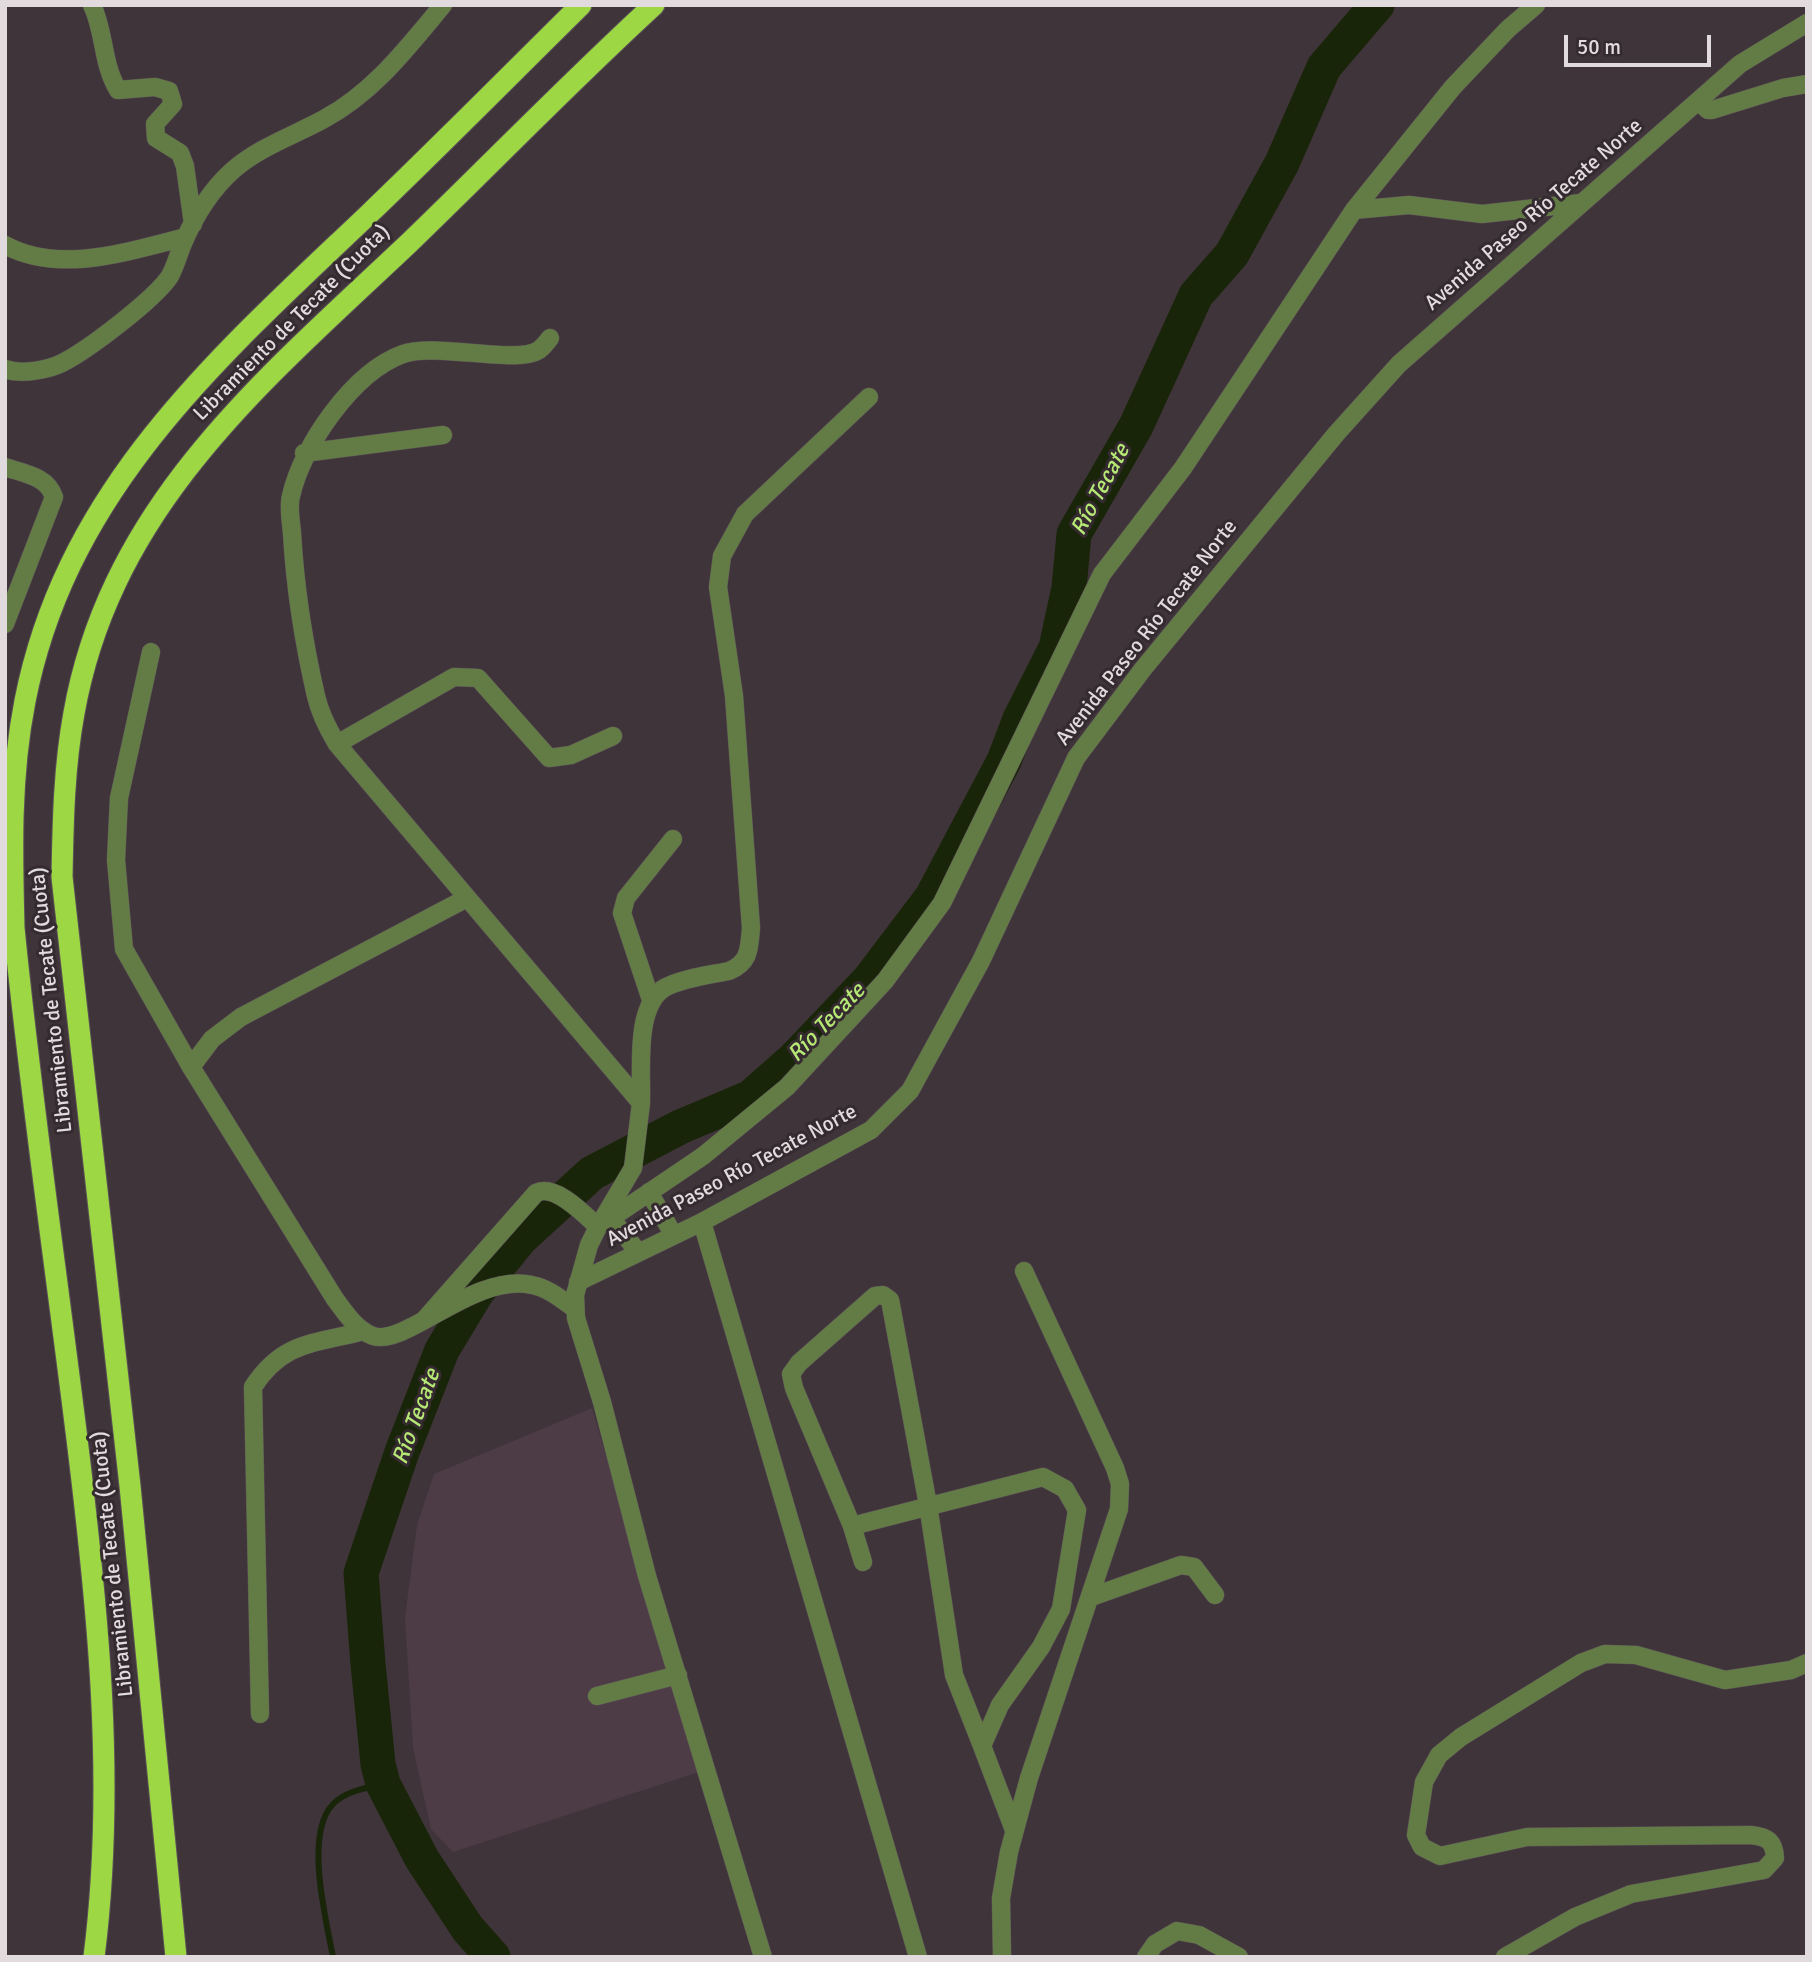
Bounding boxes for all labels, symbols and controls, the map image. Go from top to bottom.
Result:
scale bar [1567,21,1714,65]
text: 50 m [1577,34,1621,60]
street label: Avenida Paseo Río Tecate Norte [1420,114,1648,316]
street label: Libramiento de Tecate (Cuota) [189,220,395,426]
water label: Río Tecate [1065,440,1137,540]
street label: Avenida Paseo Río Tecate Norte [1051,515,1243,751]
street label: Libramiento de Tecate (Cuota) [26,866,78,1134]
water label: Río Tecate [782,978,872,1068]
street label: Avenida Paseo Río Tecate Norte [603,1099,861,1253]
water label: Río Tecate [387,1365,447,1469]
street label: Libramiento de Tecate (Cuota) [87,1430,139,1698]

